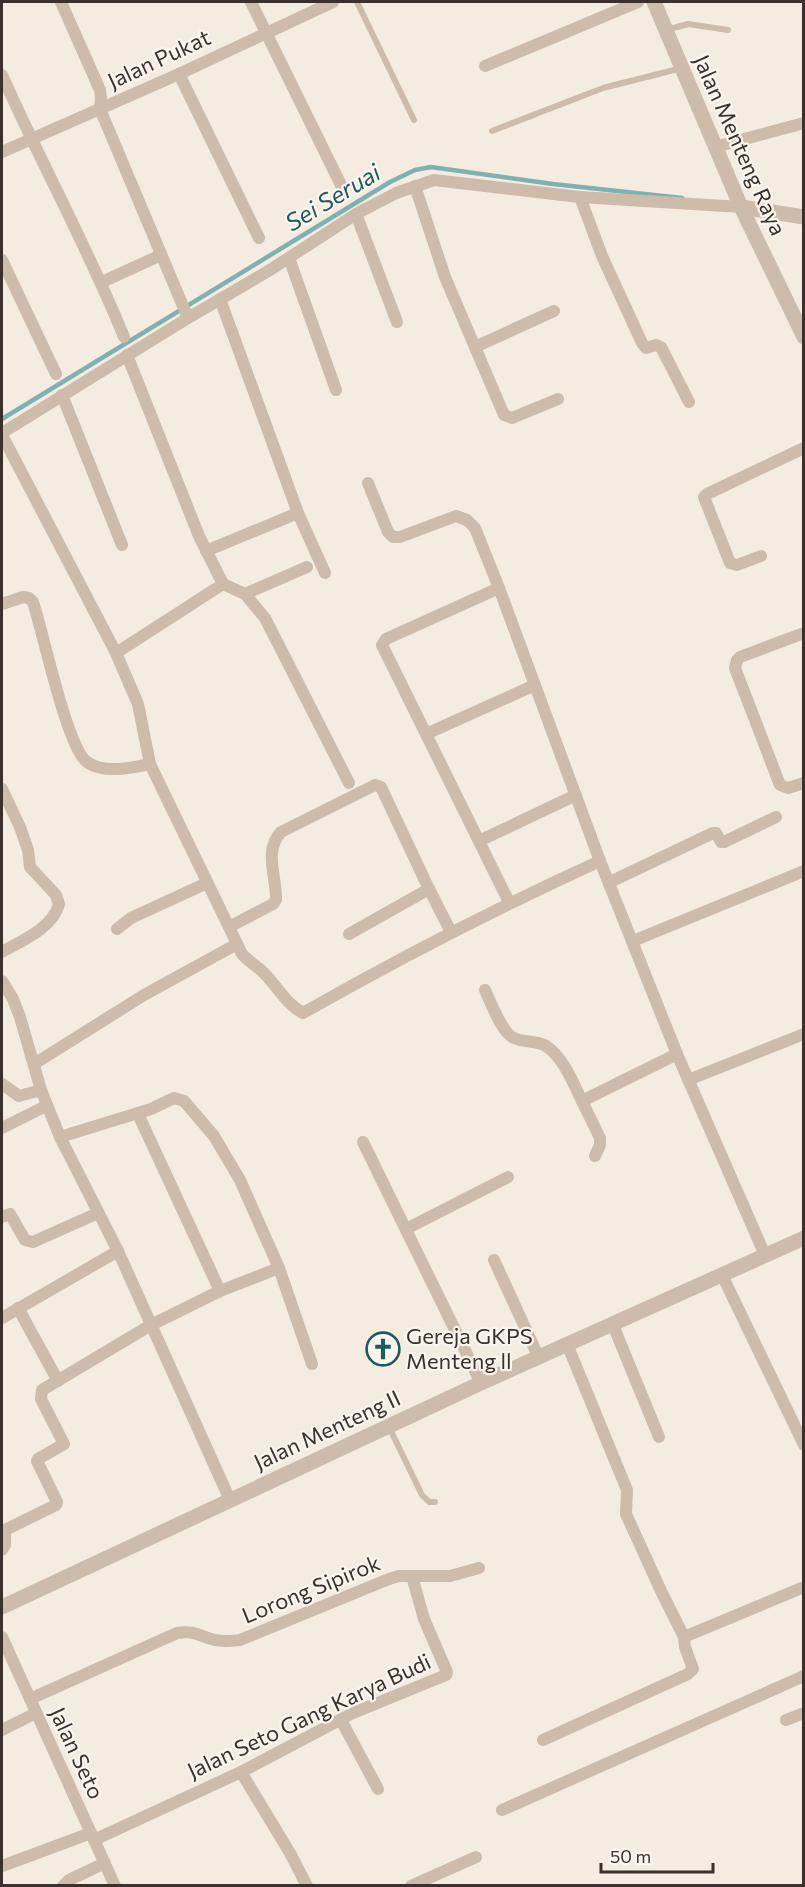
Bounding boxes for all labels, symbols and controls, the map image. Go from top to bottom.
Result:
street label: Jalan Pukat [103,23,215,94]
street label: Jalan Menteng Raya [688,50,792,239]
water label: Sei Seruai [279,157,386,236]
place label: Gereja GKPS Menteng ll [406,1322,533,1374]
church icon: Gereja GKPS Menteng ll [365,1331,401,1367]
street label: Jalan Menteng II [249,1384,404,1475]
street label: Lorong Sipirok [238,1549,384,1629]
street label: Jalan Seto Gang Karya Budi [183,1647,435,1784]
street label: Jalan Seto [44,1703,110,1803]
scale bar [601,1836,714,1874]
text: 50 m [610,1845,651,1867]

